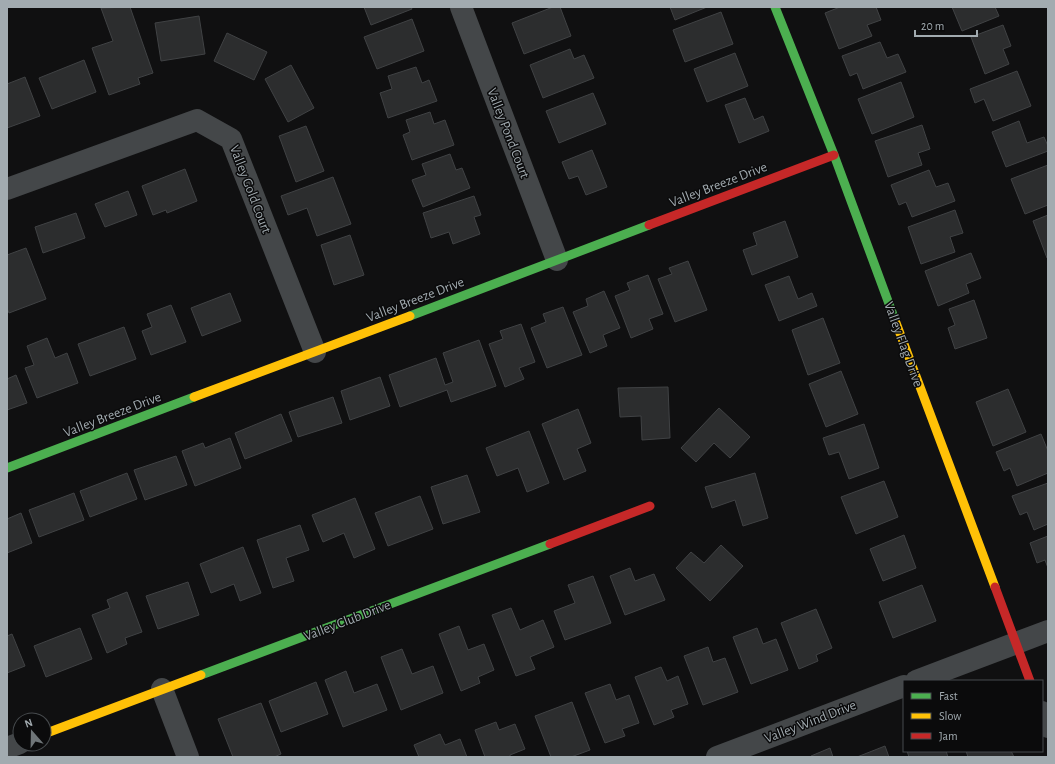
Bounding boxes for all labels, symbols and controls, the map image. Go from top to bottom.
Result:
scale bar [915,12,977,38]
text: 20 m [921,20,944,32]
street label: Valley Pond Court [484,86,532,181]
street label: Valley Gold Court [227,143,273,236]
street label: Valley Breeze Drive [668,160,769,210]
street label: Valley Breeze Drive [365,275,466,325]
street label: Valley Flag Drive [881,300,925,389]
street label: Valley Breeze Drive [62,390,163,440]
street label: Valley Club Drive [302,598,393,644]
legend [903,680,1043,752]
text: Fast [939,690,958,702]
street label: Valley Wind Drive [763,698,858,746]
text: Slow [939,710,961,722]
north arrow [12,712,52,752]
text: N [23,717,34,730]
text: Jam [939,730,958,742]

